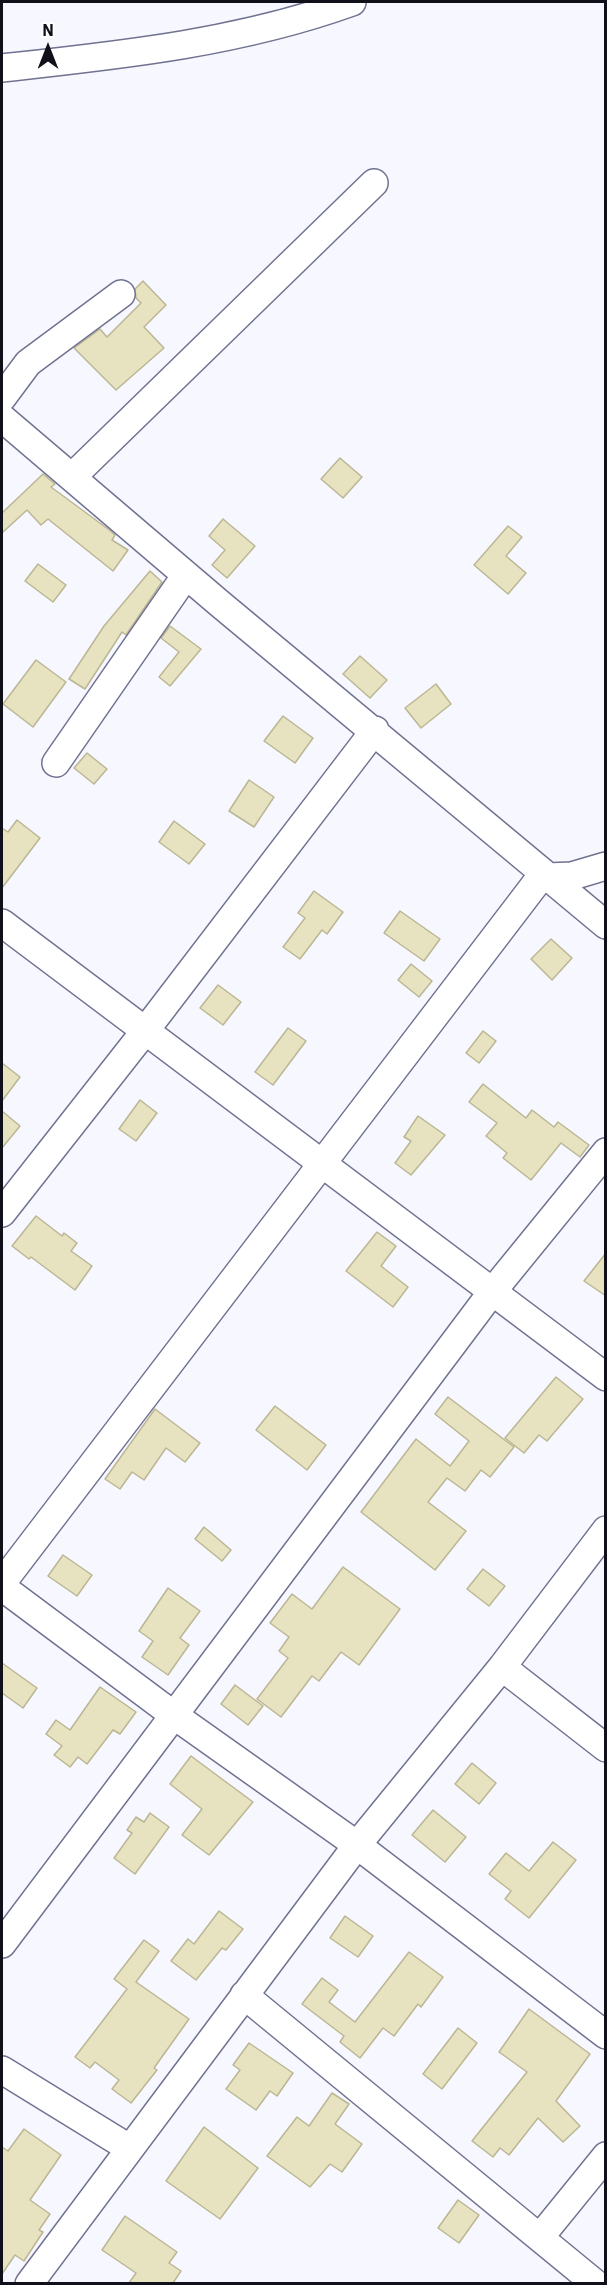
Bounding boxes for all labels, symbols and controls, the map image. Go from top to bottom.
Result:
north arrow [18,18,78,78]
text: N [42,20,54,40]

